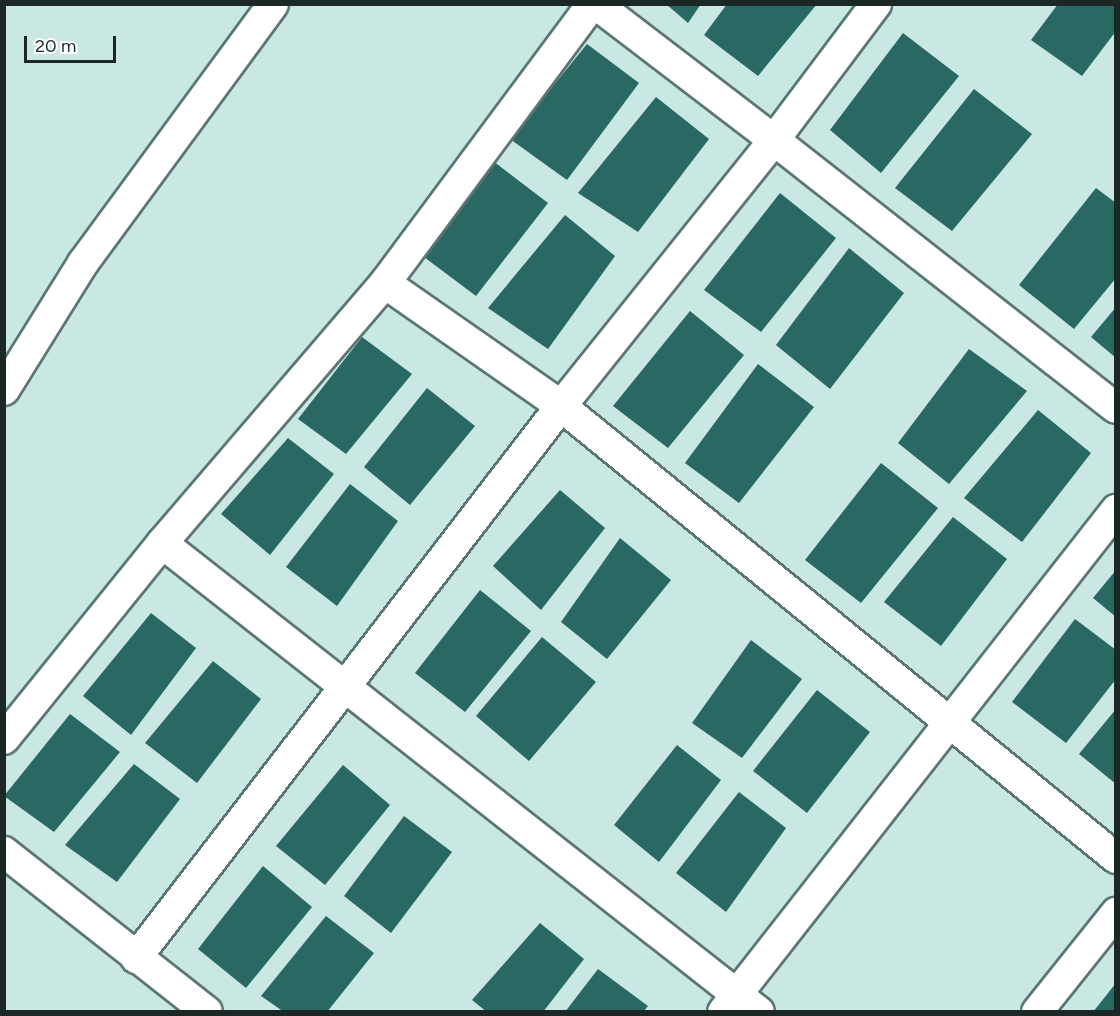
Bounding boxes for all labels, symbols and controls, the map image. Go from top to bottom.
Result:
scale bar [27,24,118,62]
text: 20 m [35,35,76,57]

